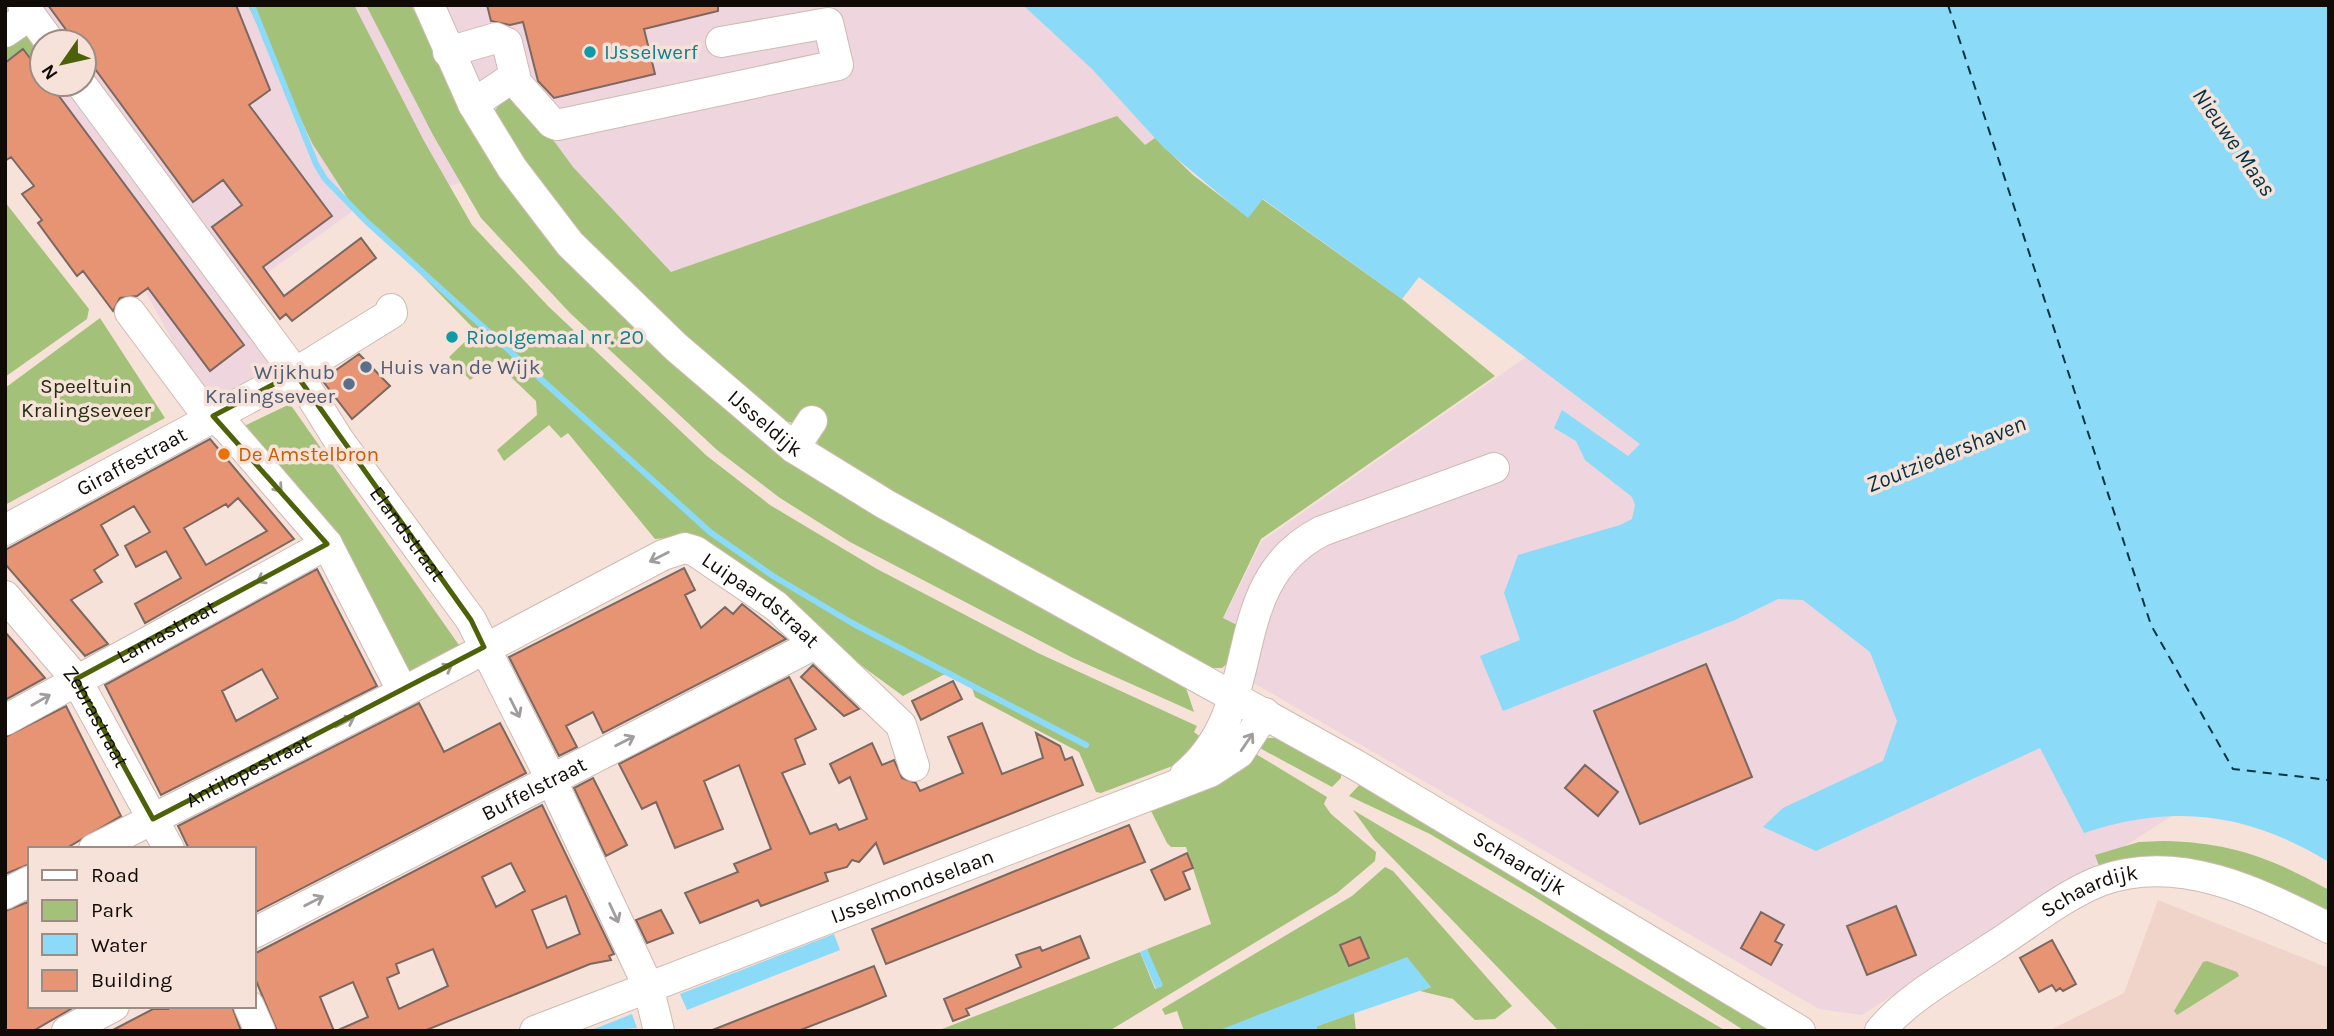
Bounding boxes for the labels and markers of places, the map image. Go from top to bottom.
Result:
place label: IJsselwerf [604,40,699,64]
marker: IJsselwerf [582,44,598,60]
place label: Rioolgemaal nr. 20 [466,325,644,349]
marker: Rioolgemaal nr. 20 [444,329,460,345]
place label: Huis van de Wijk [380,355,541,379]
marker: Huis van de Wijk [358,359,374,375]
place label: Wijkhub Kralingseveer [205,360,335,408]
marker: Wijkhub Kralingseveer [341,376,357,392]
place label: De Amstelbron [238,442,379,466]
marker: De Amstelbron [216,446,232,462]

